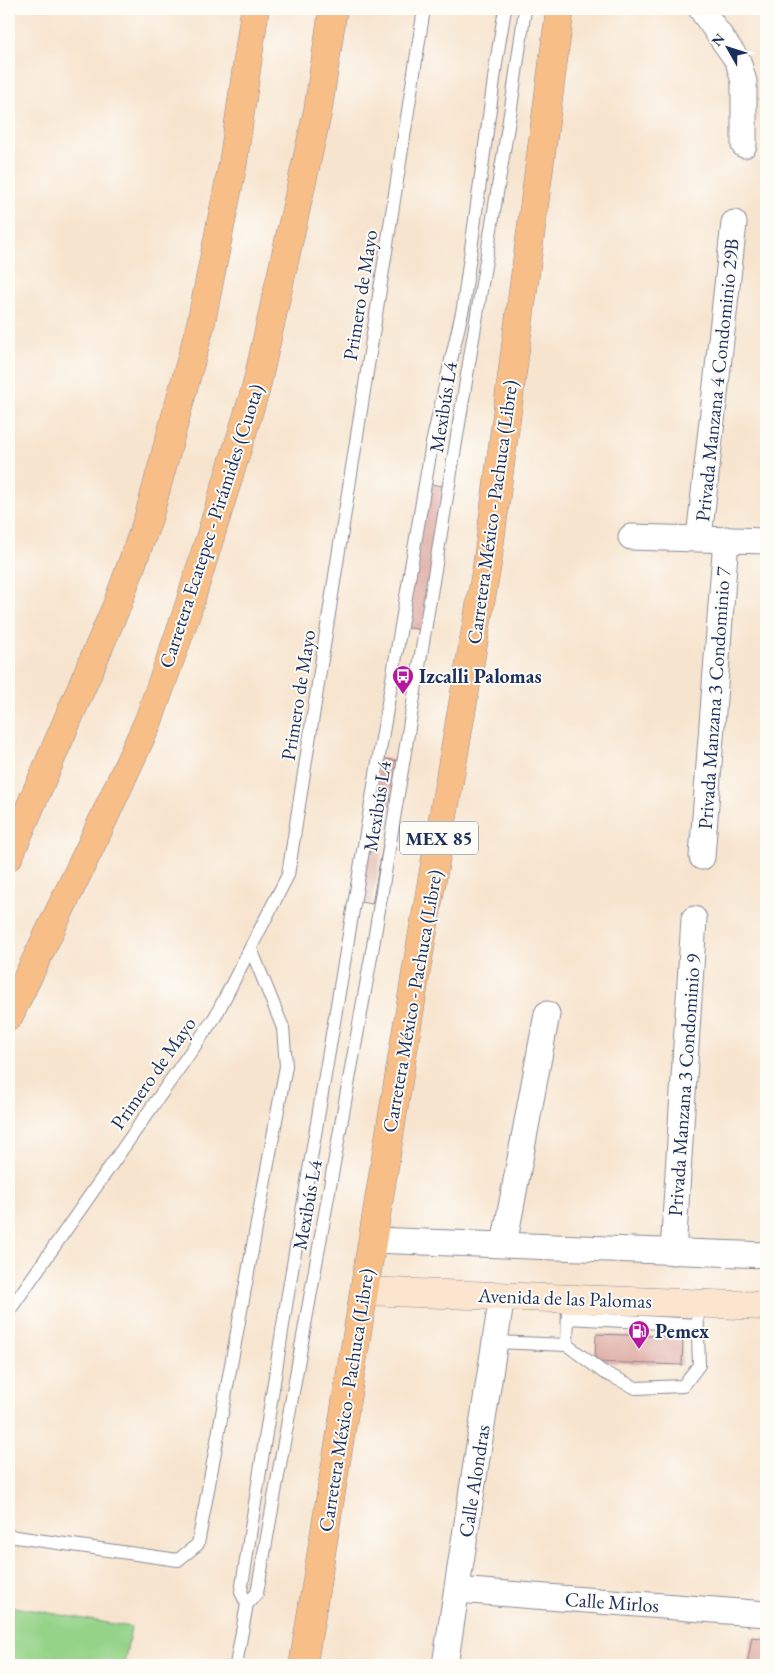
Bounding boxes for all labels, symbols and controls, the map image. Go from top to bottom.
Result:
north arrow [702,22,752,72]
text: N [707,29,729,50]
street label: Primero de Mayo [337,228,383,362]
street label: Privada Manzana 4 Condominio 29B [689,237,745,523]
street label: Mexibús L4 [423,360,463,454]
street label: Carretera México - Pachuca (Libre) [461,378,523,646]
street label: Carretera Ecatepec - Pirámides (Cuota) [153,381,269,671]
street label: Privada Manzana 3 Condominio 7 [692,565,736,830]
street label: Primero de Mayo [275,628,321,762]
place label: Izcalli Palomas [419,663,542,689]
bus stop icon: Izcalli Palomas [391,664,415,695]
street label: Mexibús L4 [357,759,397,853]
road number: MEX 85 [400,821,478,854]
street label: Carretera México - Pachuca (Libre) [376,867,448,1135]
street label: Privada Manzana 3 Condominio 9 [662,952,706,1217]
street label: Primero de Mayo [104,1011,202,1135]
street label: Mexibús L4 [286,1157,328,1252]
street label: Carretera México - Pachuca (Libre) [312,1266,380,1534]
street label: Avenida de las Palomas [477,1282,652,1314]
place label: Pemex [655,1318,709,1344]
fuel station icon: Pemex [627,1319,651,1350]
street label: Calle Alondras [452,1423,496,1539]
street label: Calle Mirlos [564,1586,660,1618]

